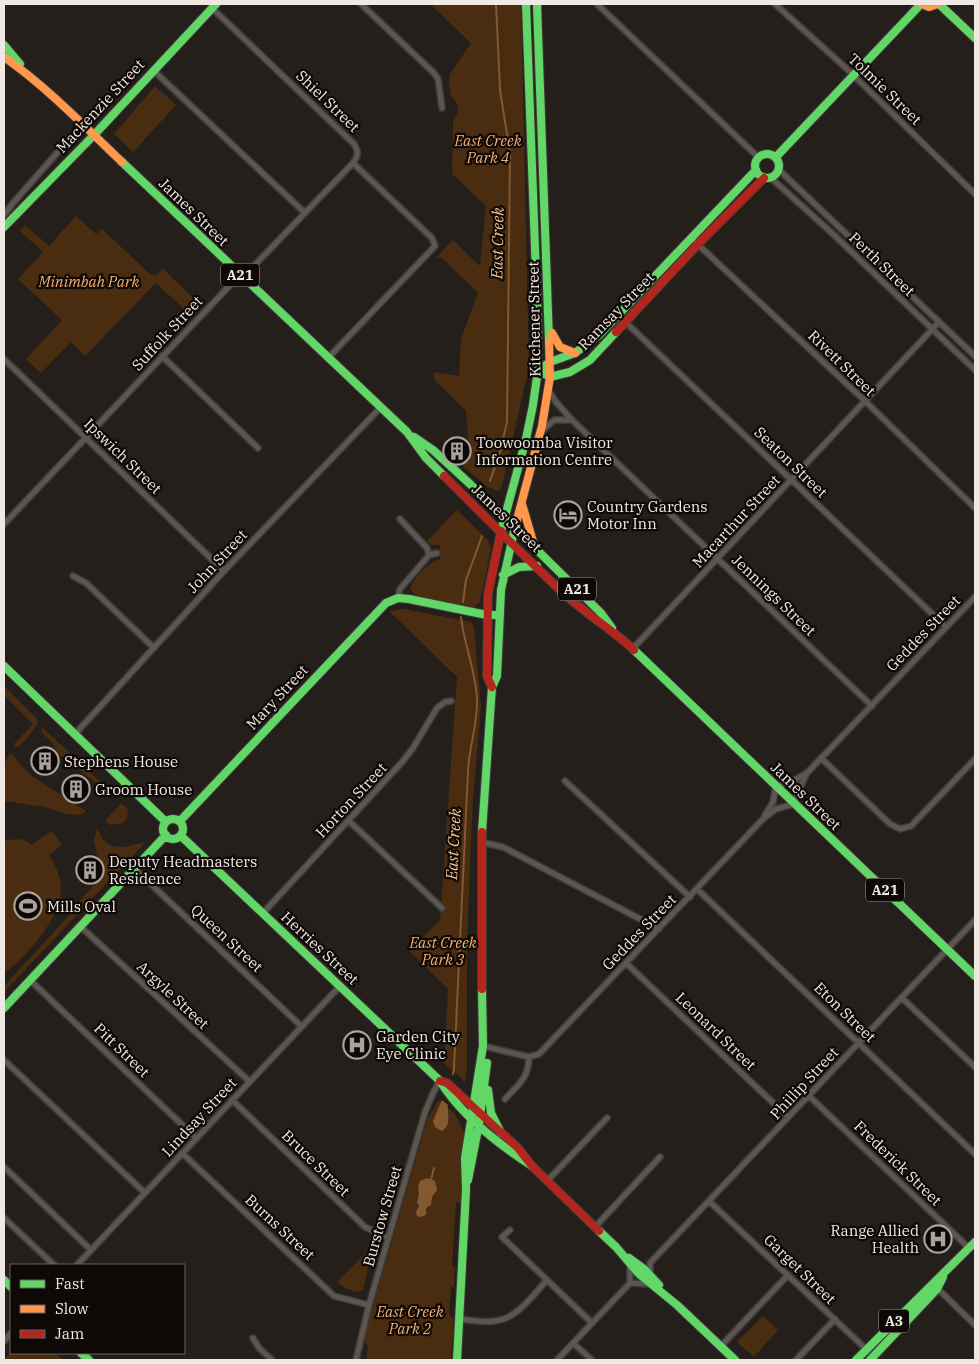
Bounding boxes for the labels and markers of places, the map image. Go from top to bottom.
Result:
place label: Toowoomba Visitor Information Centre [476,433,613,469]
building icon: Toowoomba Visitor Information Centre [442,436,472,466]
place label: Country Gardens Motor Inn [587,497,708,533]
hotel icon: Country Gardens Motor Inn [553,500,583,530]
building icon: Stephens House [30,746,60,776]
place label: Stephens House [64,752,178,771]
building icon: Groom House [61,774,91,804]
place label: Groom House [95,780,192,799]
place label: Deputy Headmasters Residence [109,852,257,888]
building icon: Deputy Headmasters Residence [75,855,105,885]
sports icon: Mills Oval [13,891,43,921]
place label: Mills Oval [47,897,116,916]
place label: Garden City Eye Clinic [376,1027,460,1063]
hospital icon: Garden City Eye Clinic [342,1030,372,1060]
place label: Range Allied Health [830,1221,919,1257]
hospital icon: Range Allied Health [923,1224,953,1254]

